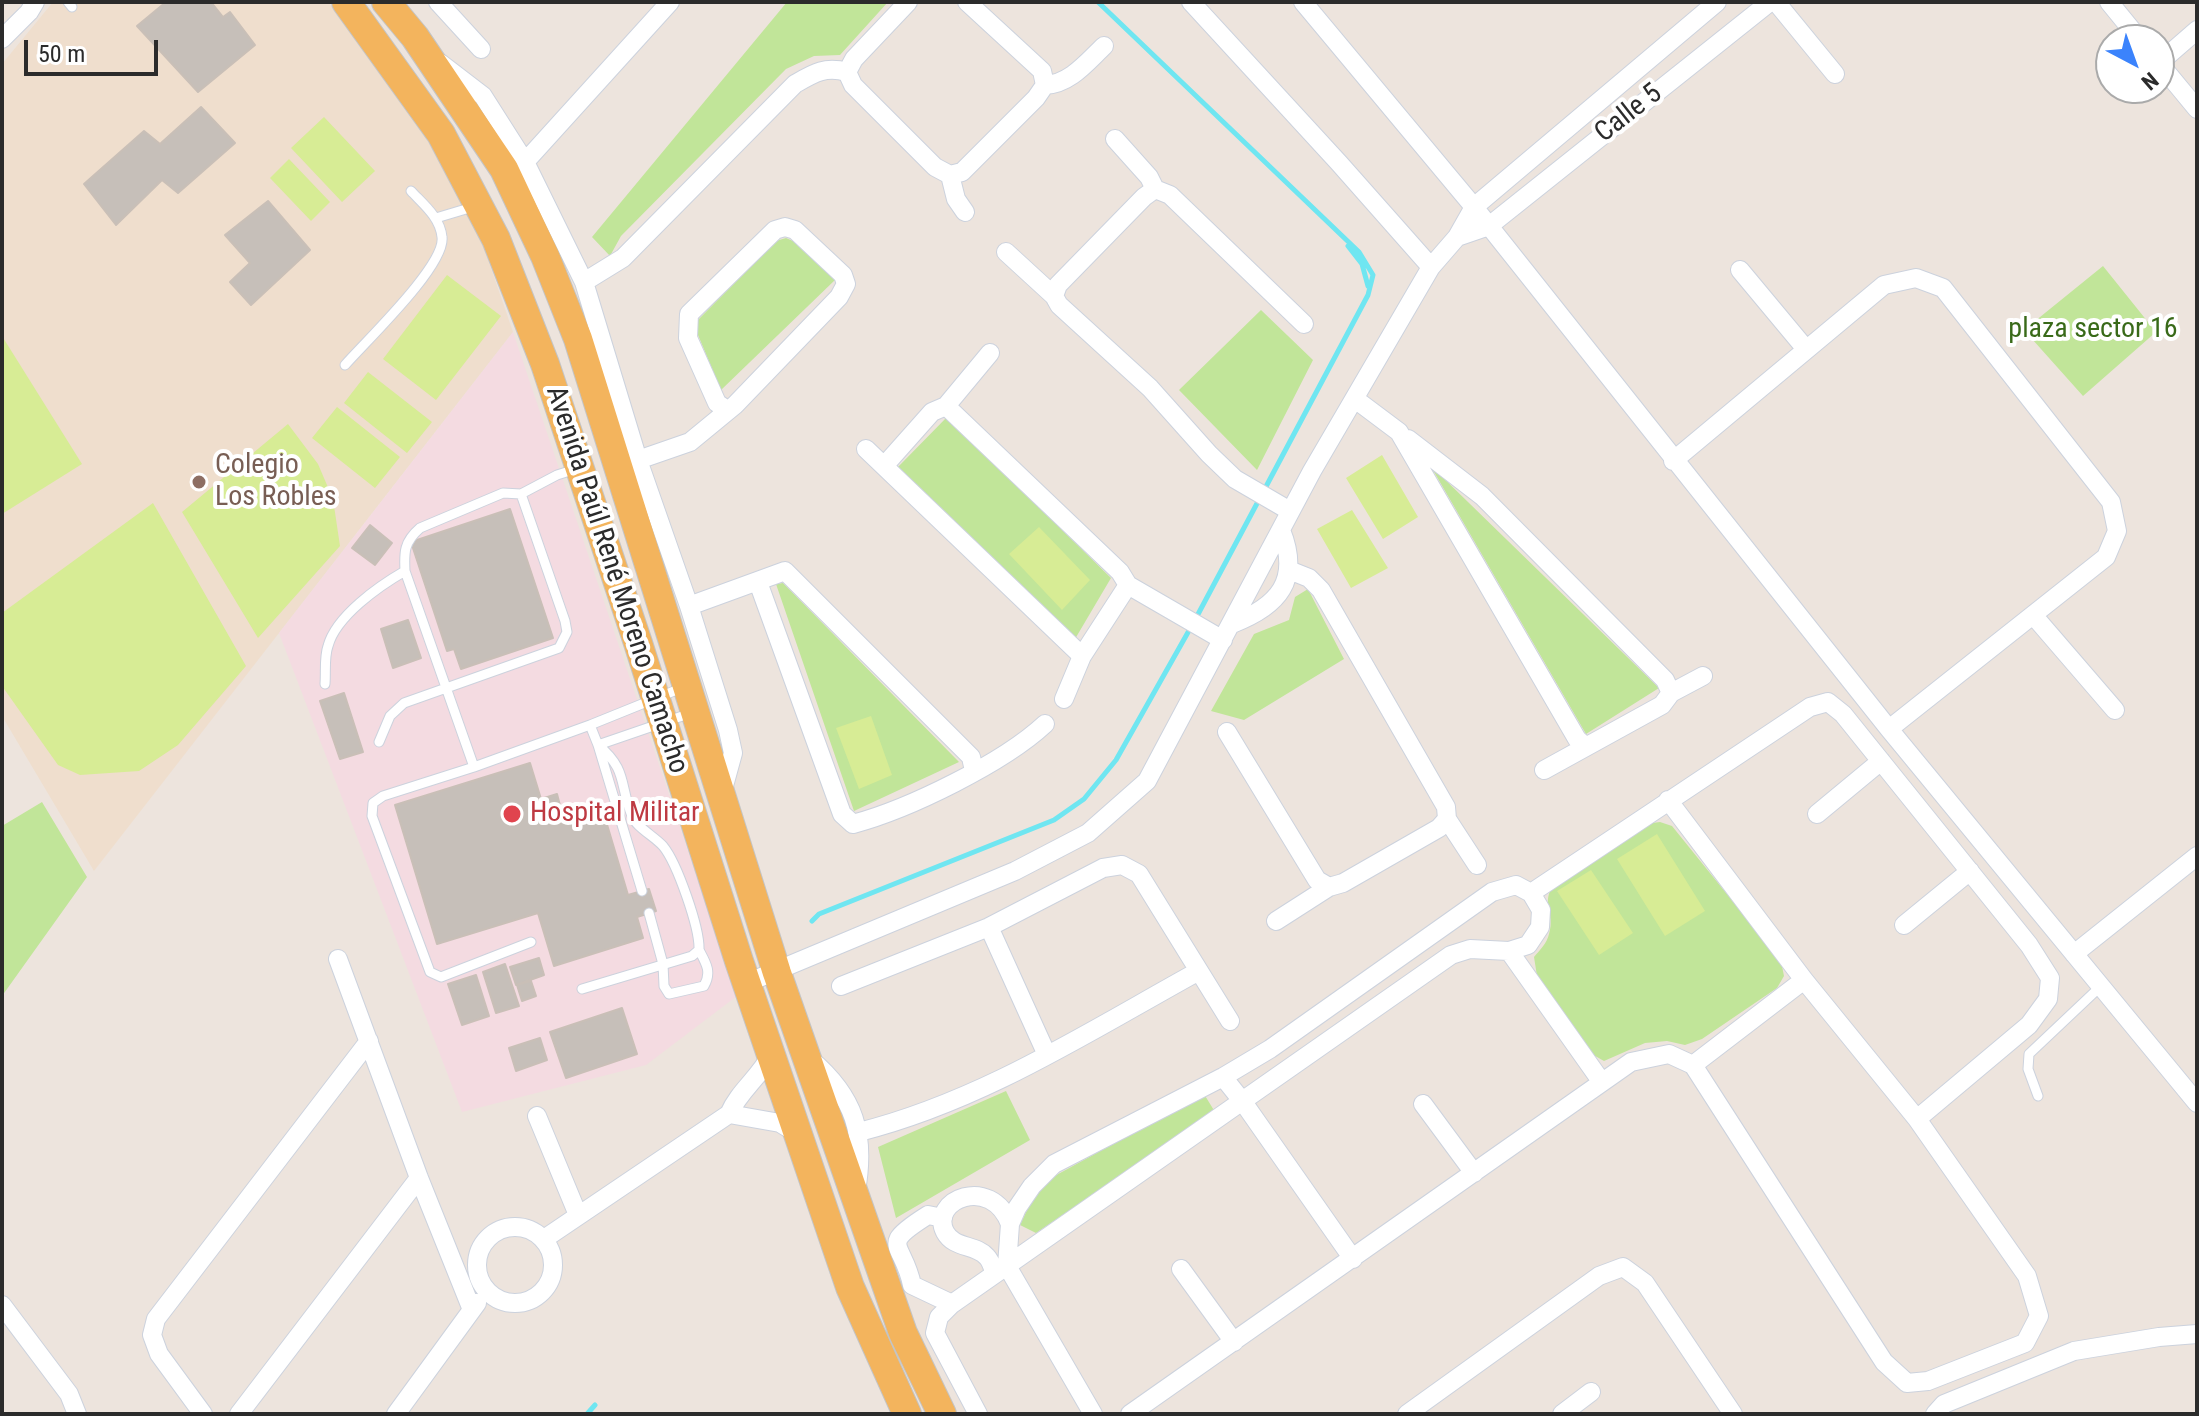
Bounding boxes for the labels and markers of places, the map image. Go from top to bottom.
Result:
place label: Colegio Los Robles [215,449,337,515]
marker: Colegio Los Robles [190,473,208,491]
place label: Hospital Militar [530,797,700,831]
marker: Hospital Militar [501,803,523,825]

